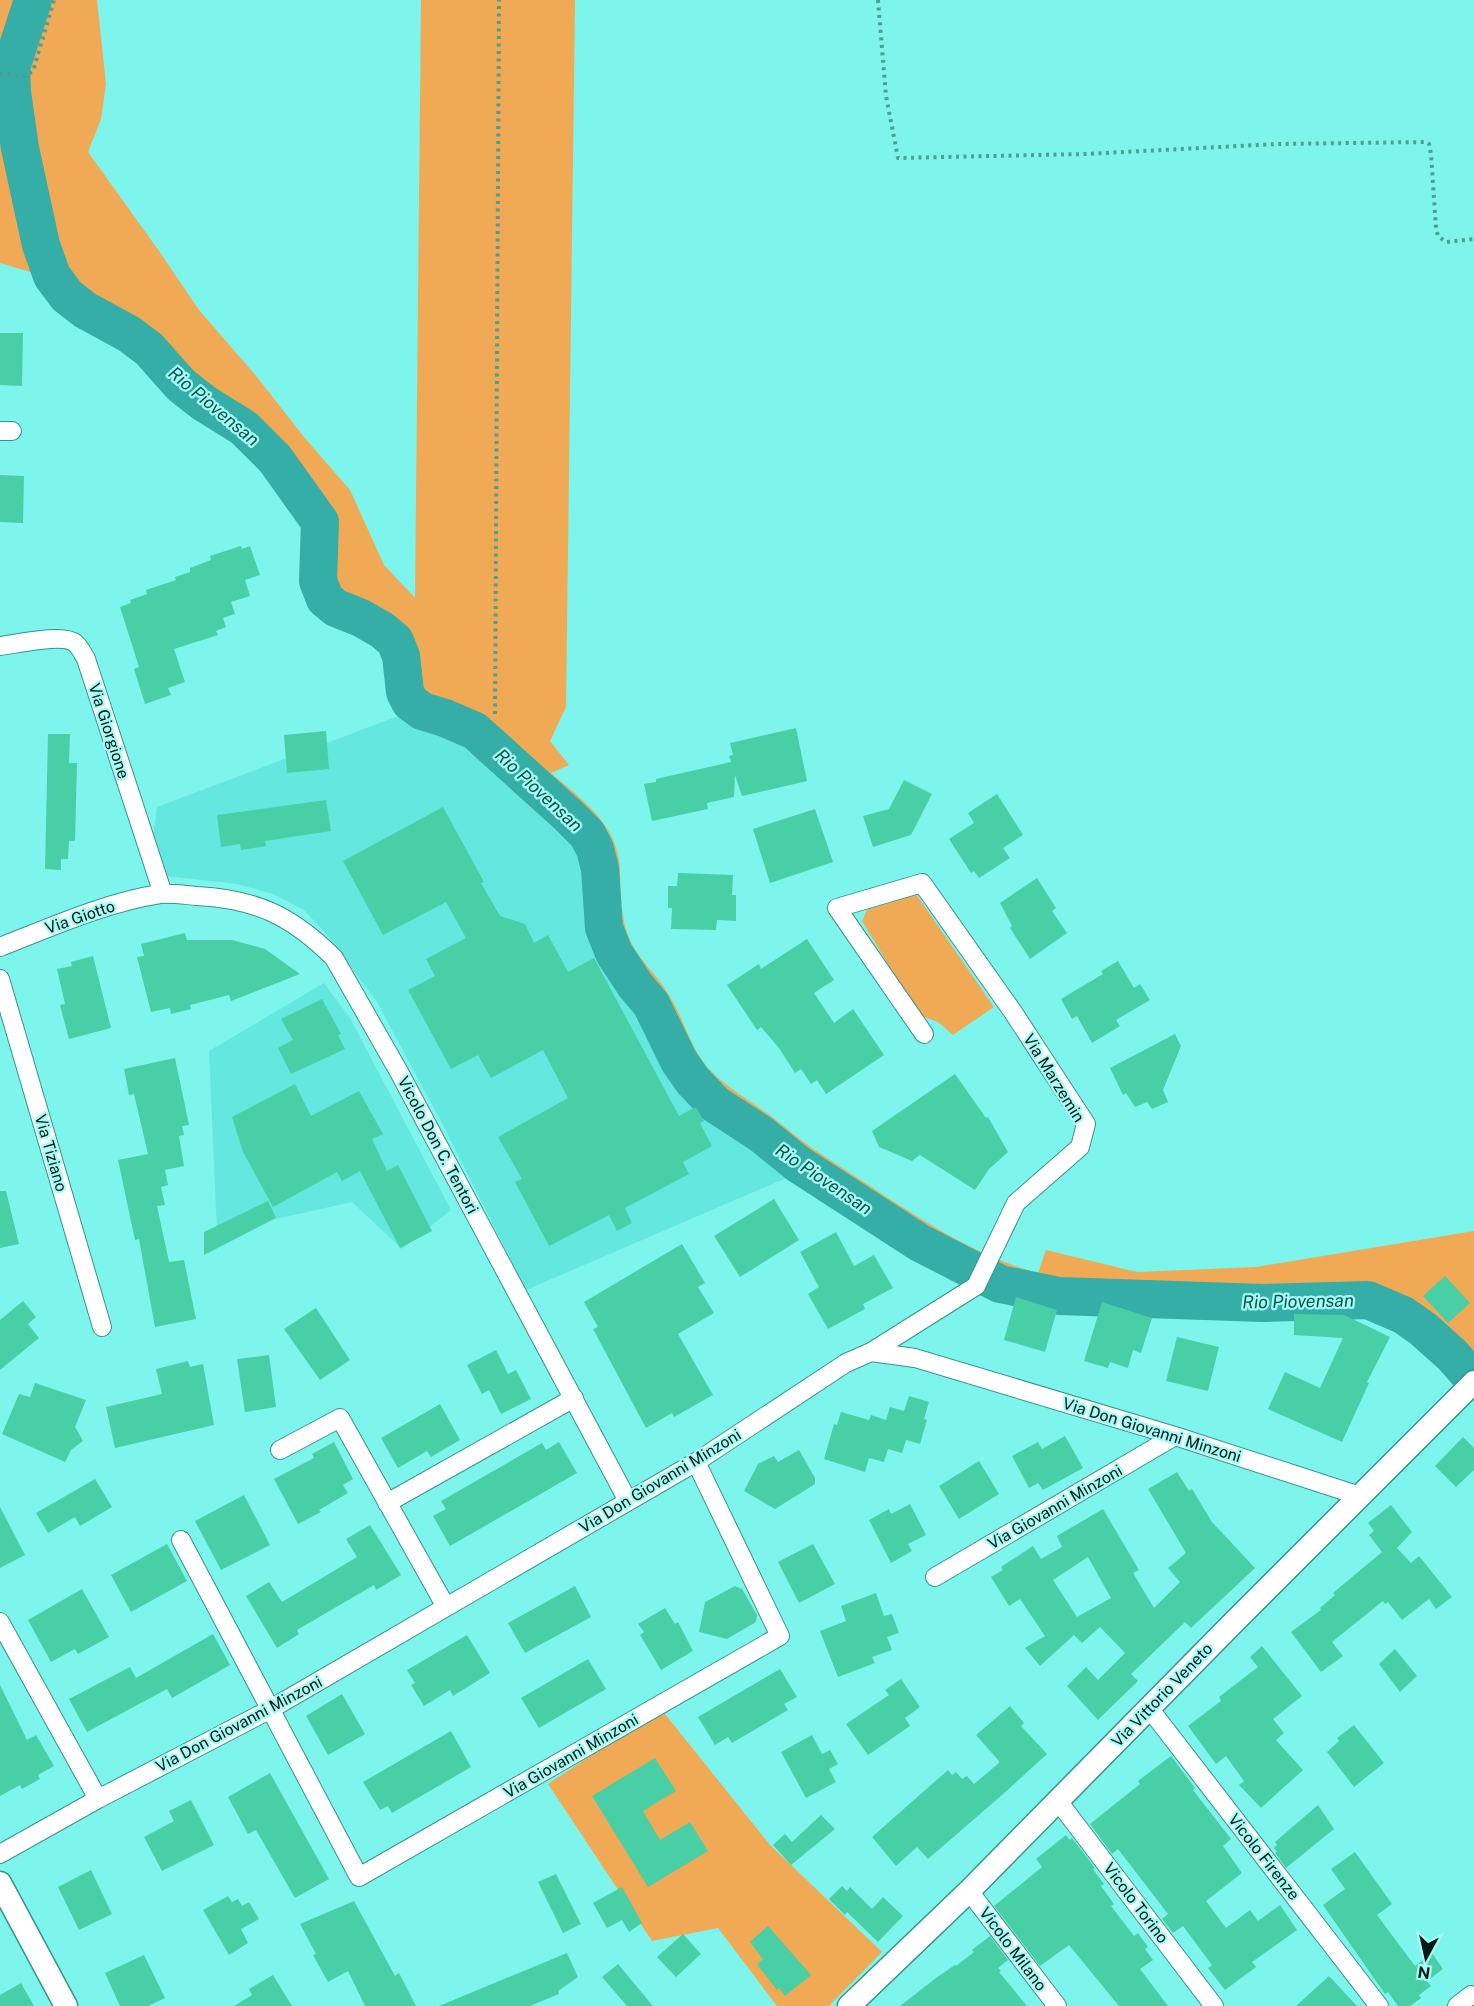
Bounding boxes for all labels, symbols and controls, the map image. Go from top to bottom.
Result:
water label: Rio Piovensan [164,362,264,450]
street label: Via Giorgione [85,681,133,781]
water label: Rio Piovensan [491,744,587,836]
street label: Via Giotto [43,896,117,938]
street label: Via Marzemin [1019,1030,1089,1126]
street label: Vicolo Don C. Tentori [394,1073,482,1217]
street label: Via Tiziano [31,1112,71,1194]
water label: Rio Piovensan [772,1139,876,1219]
water label: Rio Piovensan [1242,1290,1354,1312]
street label: Via Don Giovanni Minzoni [1060,1394,1244,1466]
street label: Via Don Giovanni Minzoni [576,1425,744,1537]
street label: Via Giovanni Minzoni [984,1461,1126,1553]
street label: Via Vittorio Veneto [1108,1639,1216,1751]
street label: Via Don Giovanni Minzoni [153,1672,325,1776]
street label: Via Giovanni Minzoni [500,1710,642,1802]
street label: Vicolo Firenze [1224,1810,1304,1904]
street label: Vicolo Torino [1100,1859,1172,1947]
street label: Vicolo Milano [975,1903,1051,1995]
north arrow [1396,1928,1456,1988]
text: N [1416,1962,1432,1983]

